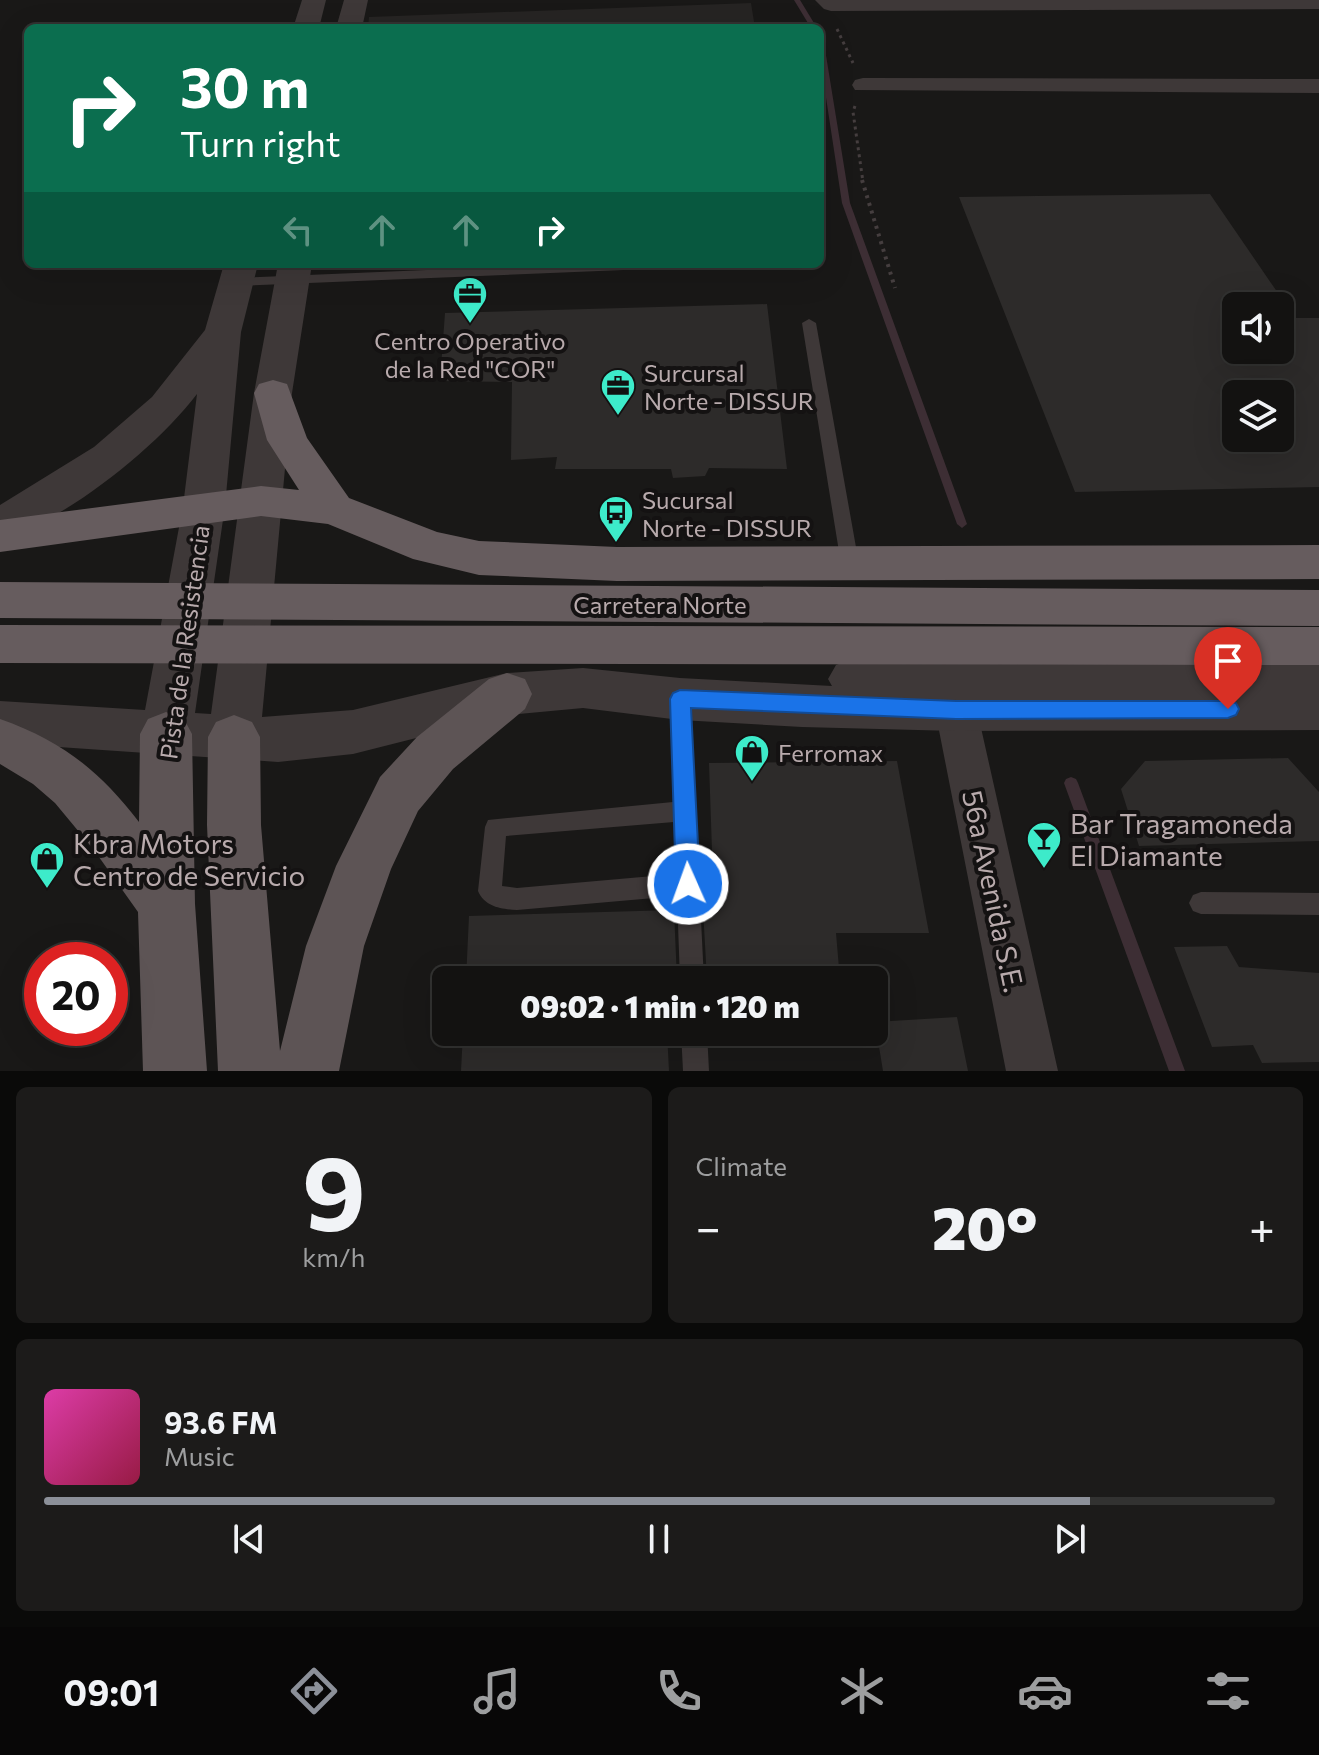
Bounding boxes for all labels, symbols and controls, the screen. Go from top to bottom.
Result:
text: 30 m [180,51,309,120]
icon: right [48,56,152,160]
text: Turn right [180,120,341,164]
icon: left [276,208,320,252]
icon: ahead [360,208,404,252]
icon: ahead [444,208,488,252]
icon: right [528,208,572,252]
office icon: Centro Operativo de la Red "COR" [451,275,489,325]
map controls [1222,292,1294,452]
button: sound [1222,292,1294,364]
place label: Centro Operativo de la Red "COR" [374,326,566,383]
place label: Surcursal Norte - DISSUR [644,358,814,415]
office icon: Surcursal Norte - DISSUR [599,367,637,417]
button: layers [1222,380,1294,452]
place label: Sucursal Norte - DISSUR [642,485,812,542]
bus stop icon: Sucursal Norte - DISSUR [597,494,635,544]
street label: Pista de la Resistencia [153,523,215,761]
street label: Carretera Norte [573,590,747,619]
pin [1194,627,1262,709]
icon: arrive [1206,639,1250,683]
shop icon: Ferromax [733,733,771,783]
place label: Ferromax [778,738,883,767]
street label: 56a Avenida S.E. [956,787,1032,995]
place label: Bar Tragamoneda El Diamante [1070,806,1293,872]
bar icon: Bar Tragamoneda El Diamante [1025,820,1063,870]
place label: Kbra Motors Centro de Servicio [73,826,305,892]
shop icon: Kbra Motors Centro de Servicio [28,840,66,890]
position arrow [646,842,730,926]
speed limit sign: 20 [24,942,128,1046]
text: 09:02 · 1 min · 120 m [520,987,800,1024]
text: 9 [302,1125,366,1252]
text: Climate [696,1150,787,1181]
text: 20° [932,1189,1038,1262]
text: − [696,1199,721,1253]
text: + [1249,1199,1275,1253]
text: km/h [302,1241,365,1272]
text: 93.6 FM [164,1403,277,1440]
text: Music [164,1440,235,1471]
icon: previous [227,1517,271,1561]
icon: pause [637,1517,681,1561]
icon: next [1048,1517,1092,1561]
icon: directions [286,1663,342,1719]
icon: music [469,1663,525,1719]
icon: phone [651,1663,707,1719]
icon: climate [834,1663,890,1719]
icon: car [1017,1663,1073,1719]
icon: filters [1200,1663,1256,1719]
text: 09:01 [63,1669,159,1713]

